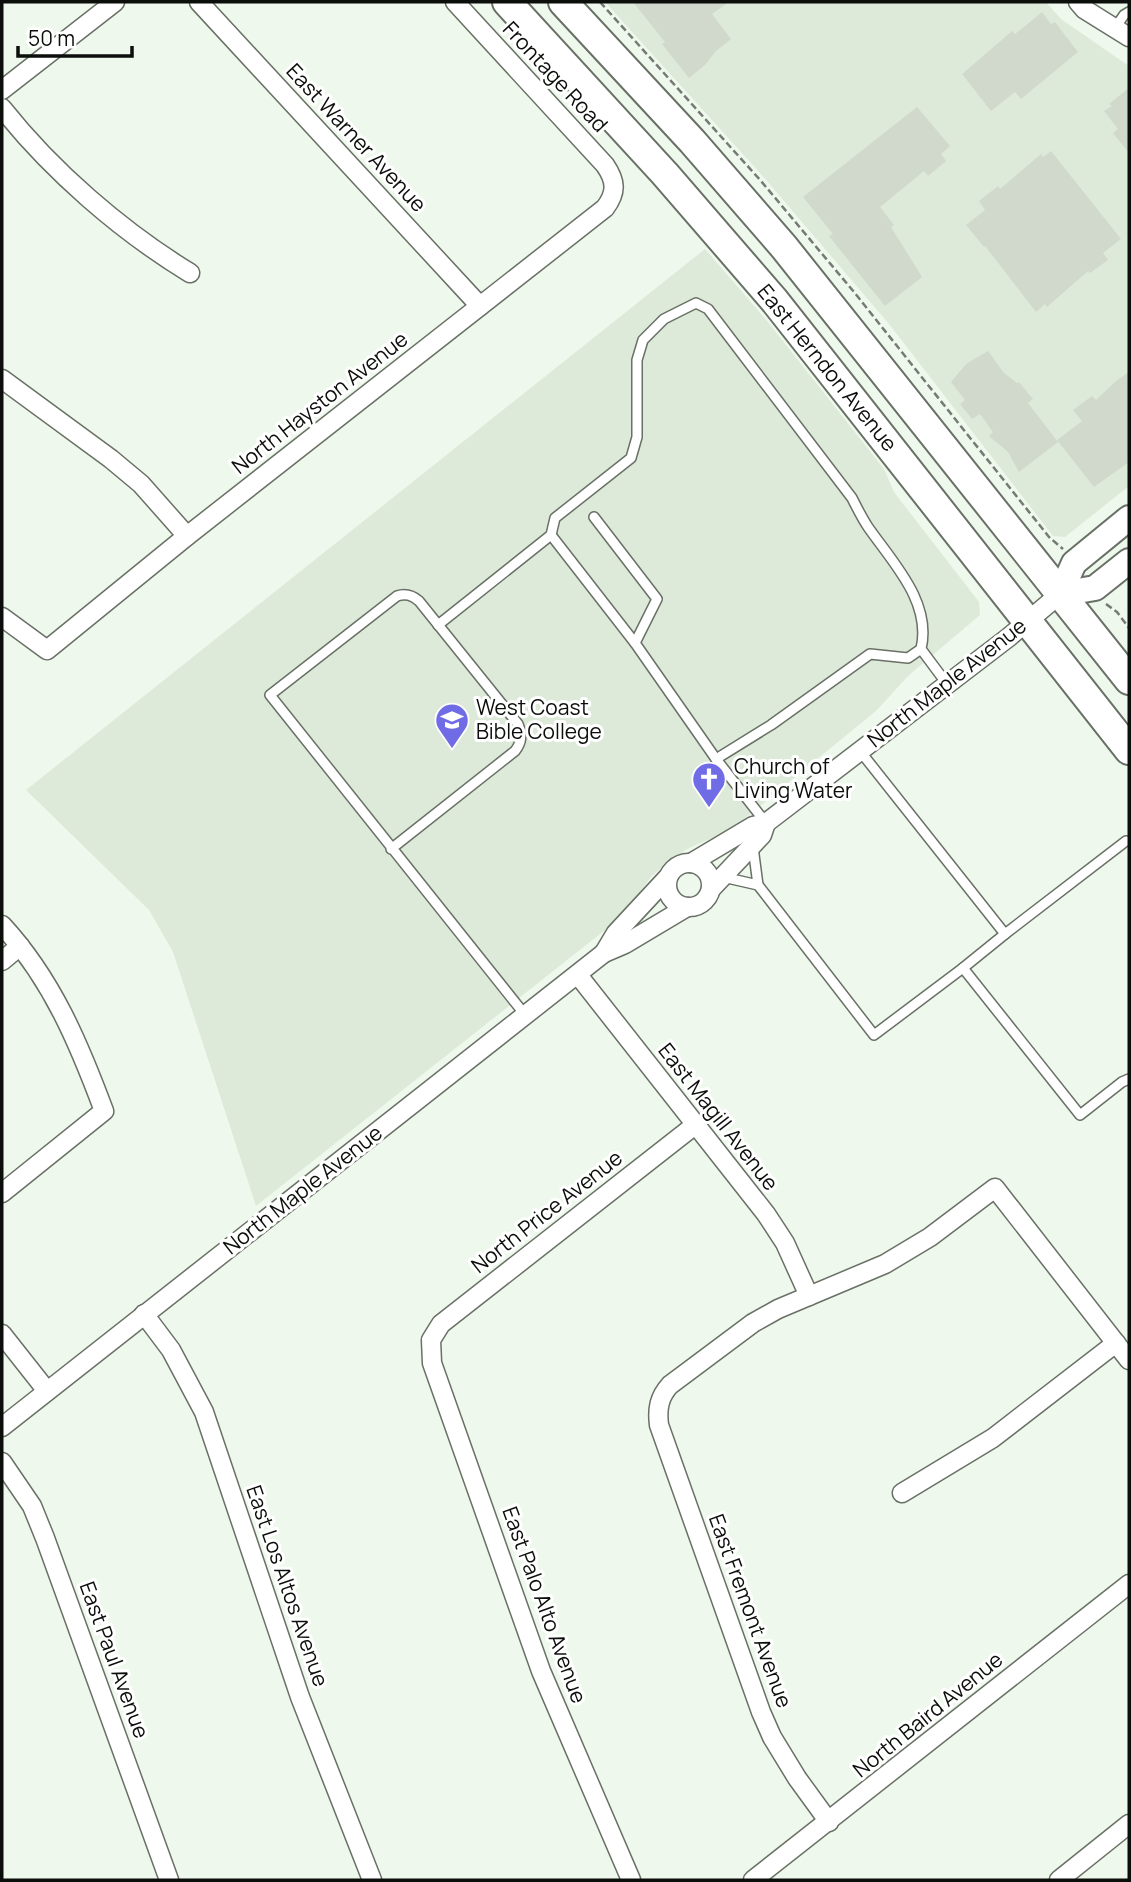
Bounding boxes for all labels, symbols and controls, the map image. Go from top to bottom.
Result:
scale bar [18,14,131,58]
street label: Frontage Road [497,15,614,138]
text: 50 m [28,24,75,52]
street label: East Warner Avenue [280,57,433,218]
street label: East Herndon Avenue [752,278,904,457]
street label: North Hayston Avenue [226,325,413,480]
street label: North Maple Avenue [861,611,1032,753]
place label: West Coast Bible College [476,693,602,745]
school or university icon: West Coast Bible College [433,701,471,750]
place label: Church of Living Water [734,752,853,804]
church icon: Church of Living Water [690,760,728,809]
street label: East Magill Avenue [652,1037,785,1196]
street label: North Maple Avenue [217,1118,388,1260]
street label: North Price Avenue [465,1143,628,1279]
street label: East Los Altos Avenue [240,1481,336,1690]
street label: East Palo Alto Avenue [496,1502,594,1707]
street label: East Fremont Avenue [703,1510,799,1711]
street label: East Paul Avenue [74,1578,156,1742]
street label: North Baird Avenue [847,1645,1008,1783]

